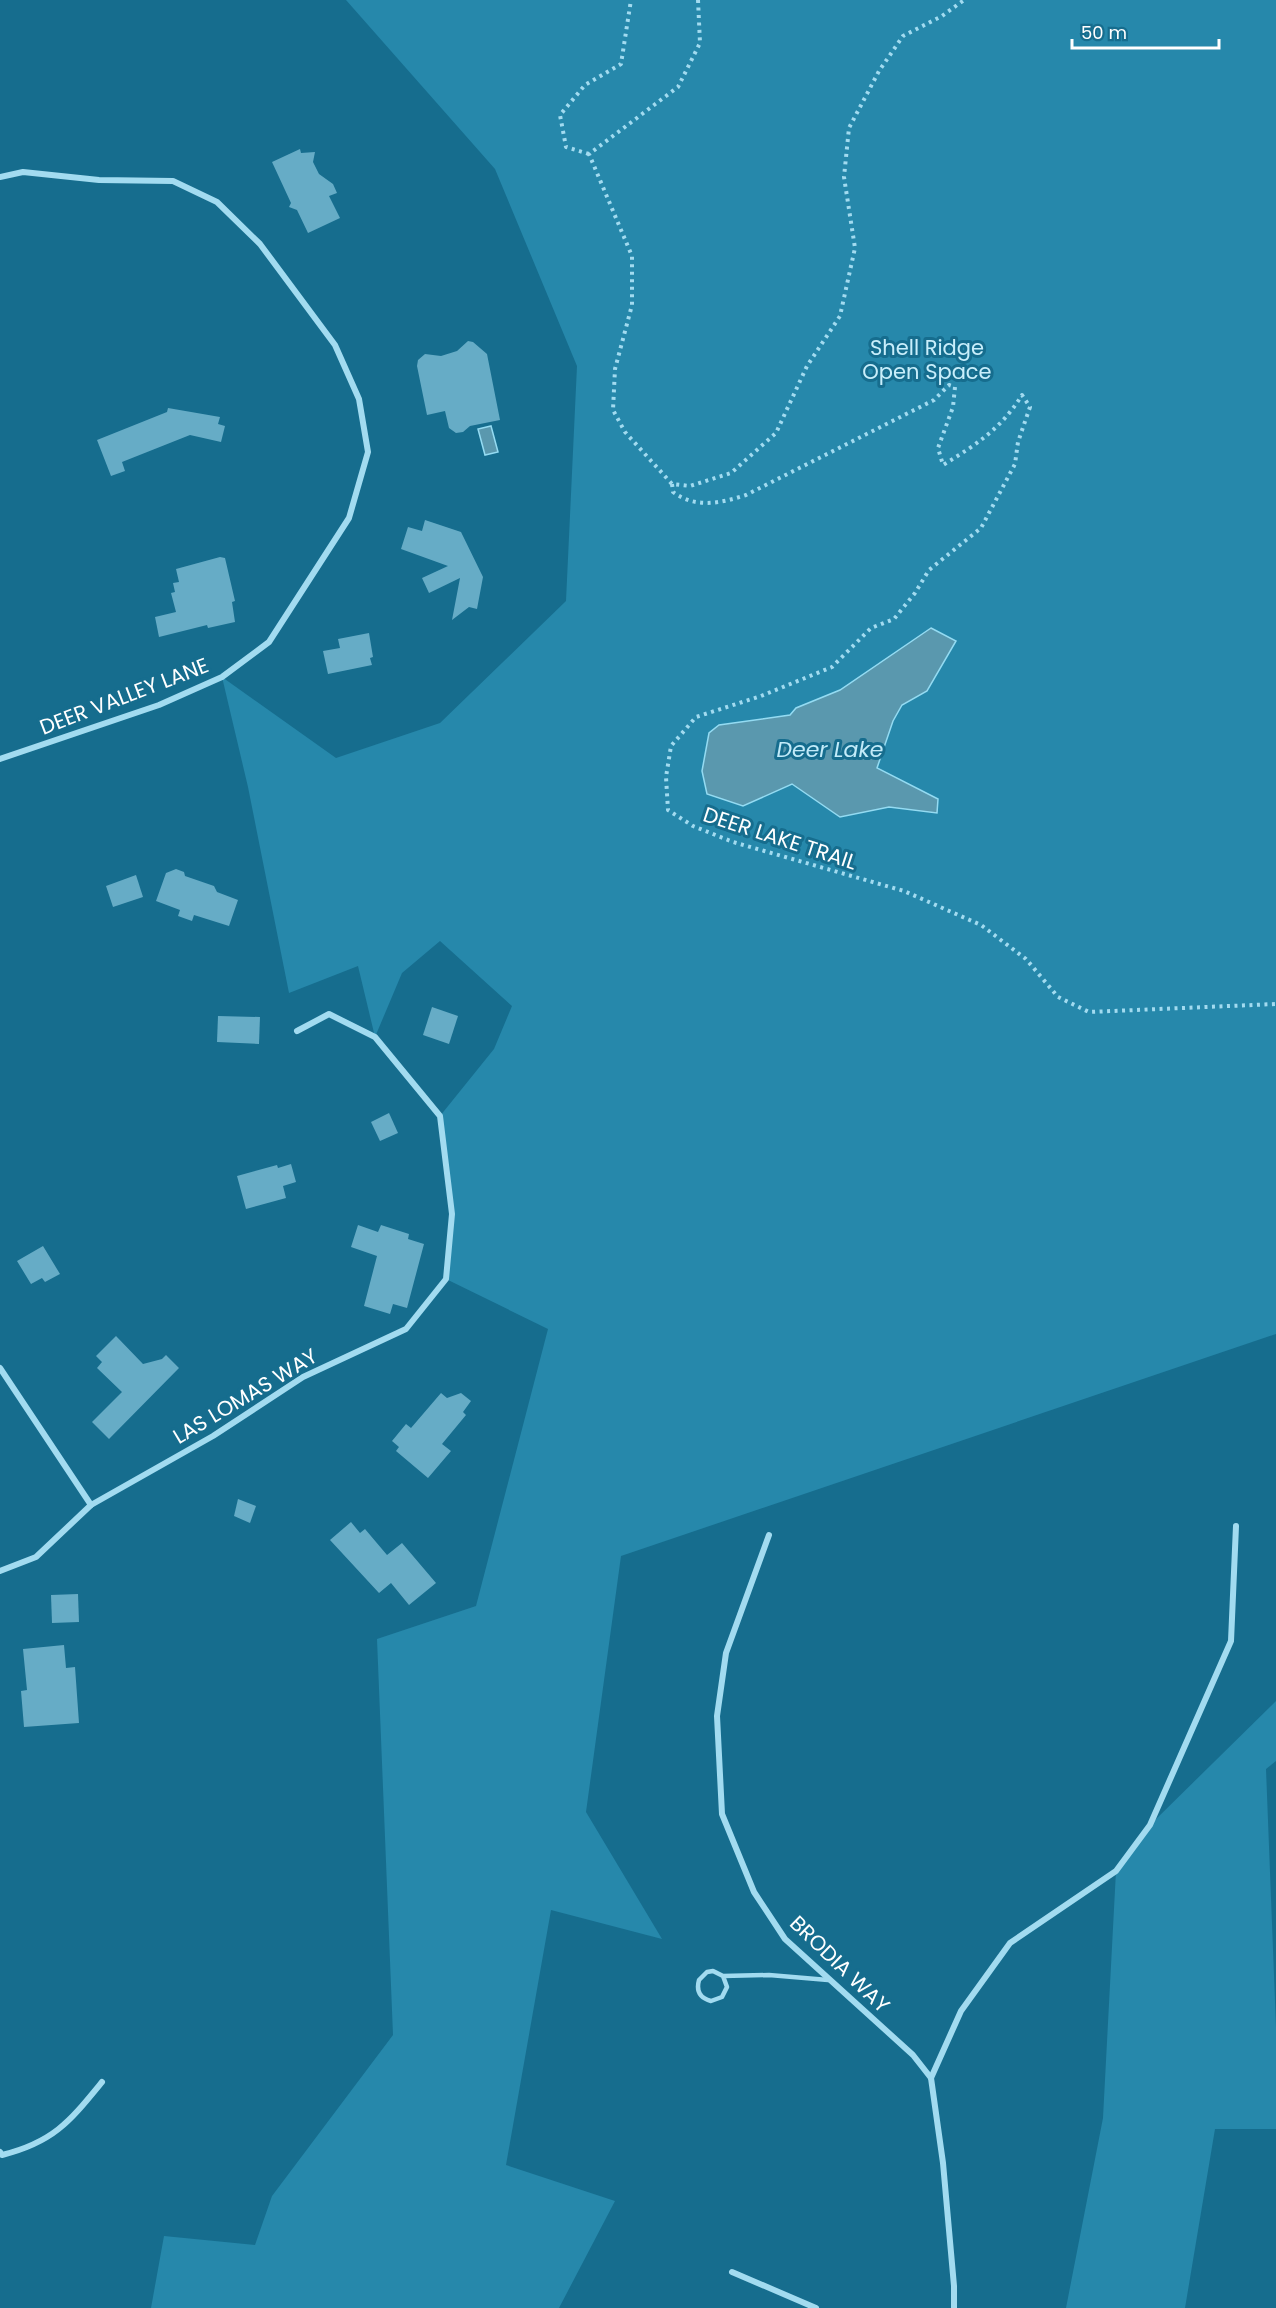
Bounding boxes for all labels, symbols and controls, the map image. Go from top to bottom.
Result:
scale bar [1072,12,1219,50]
text: 50 m [1081,20,1127,45]
park label: Shell Ridge Open Space [862,333,992,386]
street label: DEER VALLEY LANE [35,650,213,742]
water label: Deer Lake [777,734,883,765]
street label: DEER LAKE TRAIL [700,800,860,876]
street label: LAS LOMAS WAY [167,1341,323,1451]
street label: BRODIA WAY [784,1909,896,2019]

